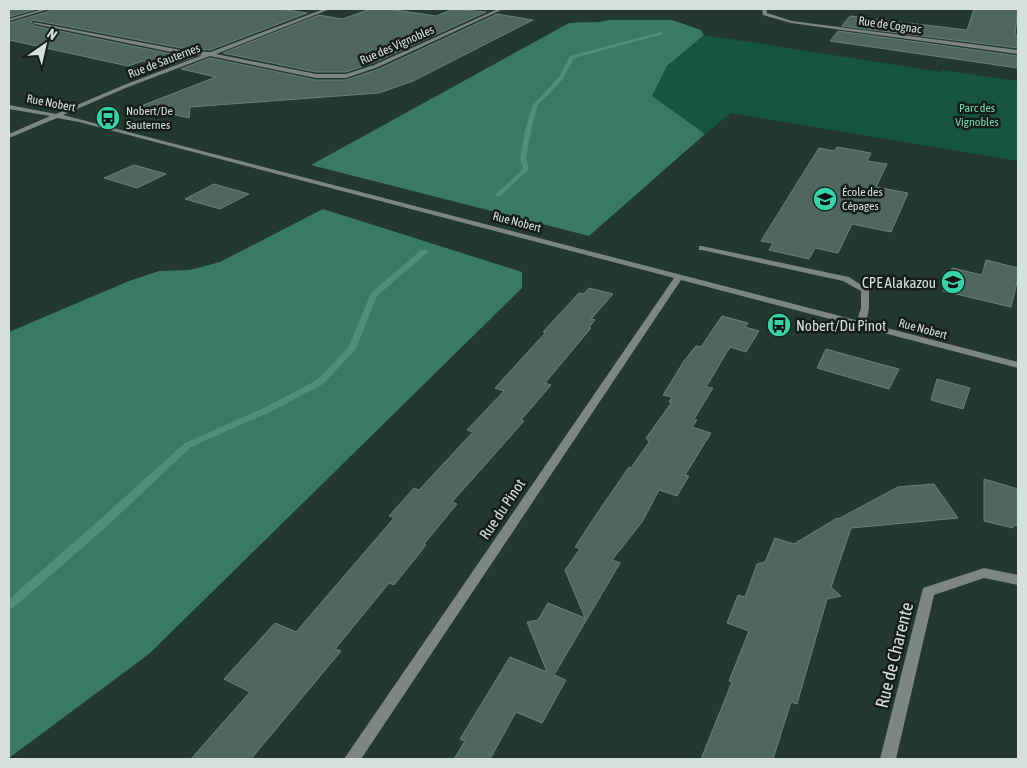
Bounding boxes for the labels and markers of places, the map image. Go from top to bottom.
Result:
place label: Nobert/De Sauternes [126,104,173,132]
bus stop icon: Nobert/De Sauternes [95,105,121,131]
place label: École des Cépages [842,185,883,213]
school or university icon: École des Cépages [812,186,838,212]
school or university icon: CPE Alakazou [940,269,966,295]
place label: CPE Alakazou [862,274,936,291]
bus stop icon: Nobert/Du Pinot [766,312,792,338]
place label: Nobert/Du Pinot [796,317,886,334]

